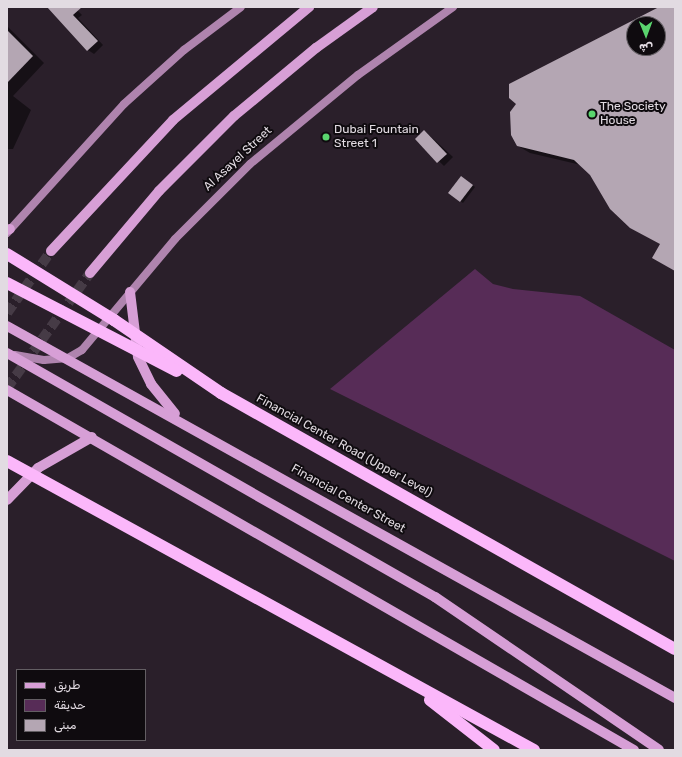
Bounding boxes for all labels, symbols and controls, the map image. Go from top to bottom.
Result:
north arrow [626,16,666,56]
text: ش [639,41,653,54]
place label: The Society House [600,100,666,128]
marker: The Society House [587,109,597,119]
place label: Dubai Fountain Street 1 [334,123,419,151]
street label: Al Asayel Street [201,124,275,194]
marker: Dubai Fountain Street 1 [321,132,331,142]
street label: Financial Center Road (Upper Level) [253,391,435,501]
street label: Financial Center Street [288,462,408,536]
legend [16,669,146,741]
text: طريق [54,678,80,692]
text: حديقة [54,698,86,712]
text: مبنى [54,718,76,732]

